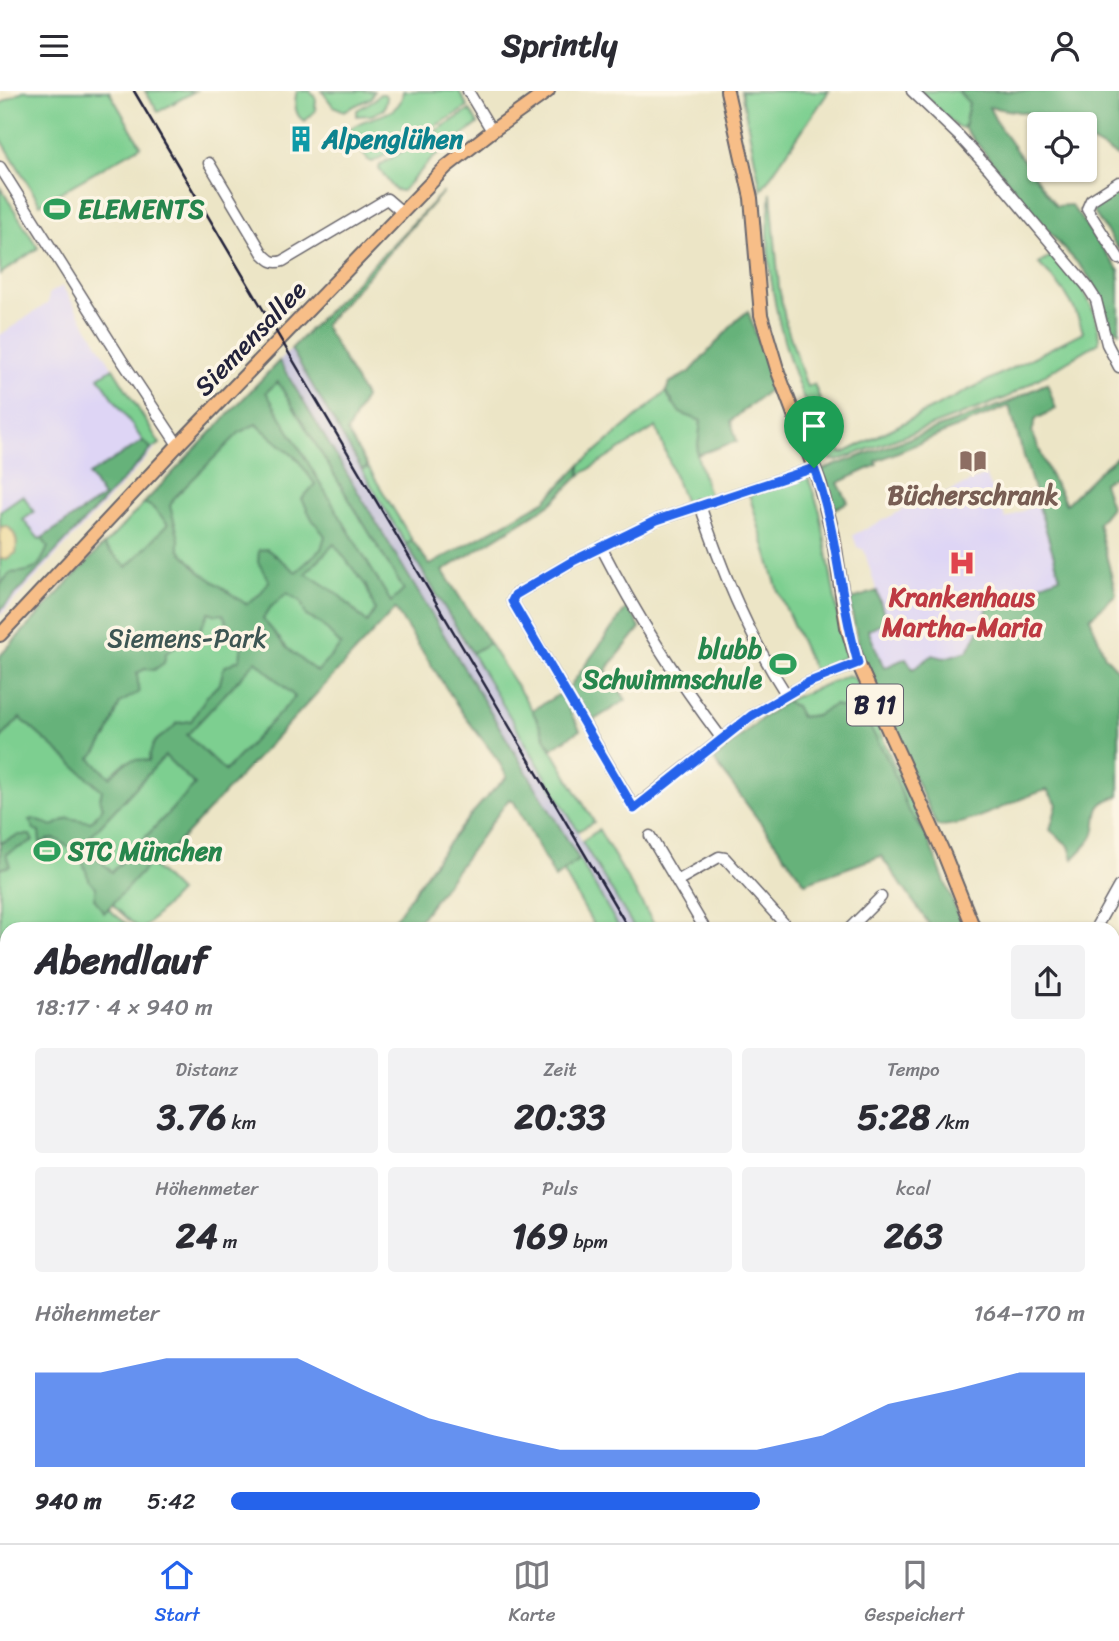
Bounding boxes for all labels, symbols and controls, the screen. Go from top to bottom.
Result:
text: Sprintly [502,17,617,74]
icon: menu [35,27,73,65]
icon: person [1046,27,1084,65]
map controls [1027,112,1097,182]
button: locate [1027,112,1097,182]
place label: Alpenglühen [321,116,463,162]
building icon: Alpenglühen [286,124,316,154]
place label: ELEMENTS [78,186,205,232]
sports icon: ELEMENTS [42,194,72,224]
street label: Siemensallee [182,269,318,407]
pin [784,396,844,468]
icon: arrive [795,407,833,445]
library icon: Bücherschrank [958,446,988,476]
place label: Bücherschrank [887,472,1059,518]
hospital icon: Krankenhaus Martha-Maria [947,548,977,578]
place label: Krankenhaus Martha-Maria [881,574,1043,650]
park label: Siemens-Park [107,615,267,661]
place label: blubb Schwimmschule [582,626,763,702]
sports icon: blubb Schwimmschule [768,649,798,679]
road number: B 11 [847,685,903,725]
place label: STC München [67,828,222,874]
sports icon: STC München [32,836,62,866]
text: Abendlauf [35,927,208,994]
button: share [1011,945,1085,1019]
text: 18:17 · 4 × 940 m [35,987,213,1028]
text: Distanz [175,1053,238,1086]
text: Zeit [543,1053,577,1086]
text: Tempo [887,1053,940,1086]
text: 3.76 [157,1086,227,1148]
text: 20:33 [514,1086,606,1148]
text: 5:28 [857,1086,930,1148]
text: km [227,1106,256,1139]
text: /km [930,1106,969,1139]
text: Höhenmeter [155,1172,258,1205]
text: Puls [542,1172,578,1205]
text: kcal [896,1172,931,1205]
text: 24 [176,1205,218,1267]
text: 169 [512,1205,568,1267]
text: 263 [884,1205,943,1267]
text: m [218,1225,237,1258]
text: bpm [568,1225,608,1258]
text: Höhenmeter [35,1293,159,1334]
text: 164–170 m [973,1293,1085,1334]
text: 940 m [35,1481,102,1522]
text: 5:42 [147,1481,196,1522]
tab: Start [154,1556,200,1631]
tab: Karte [509,1556,556,1631]
tab: Gespeichert [864,1556,965,1631]

